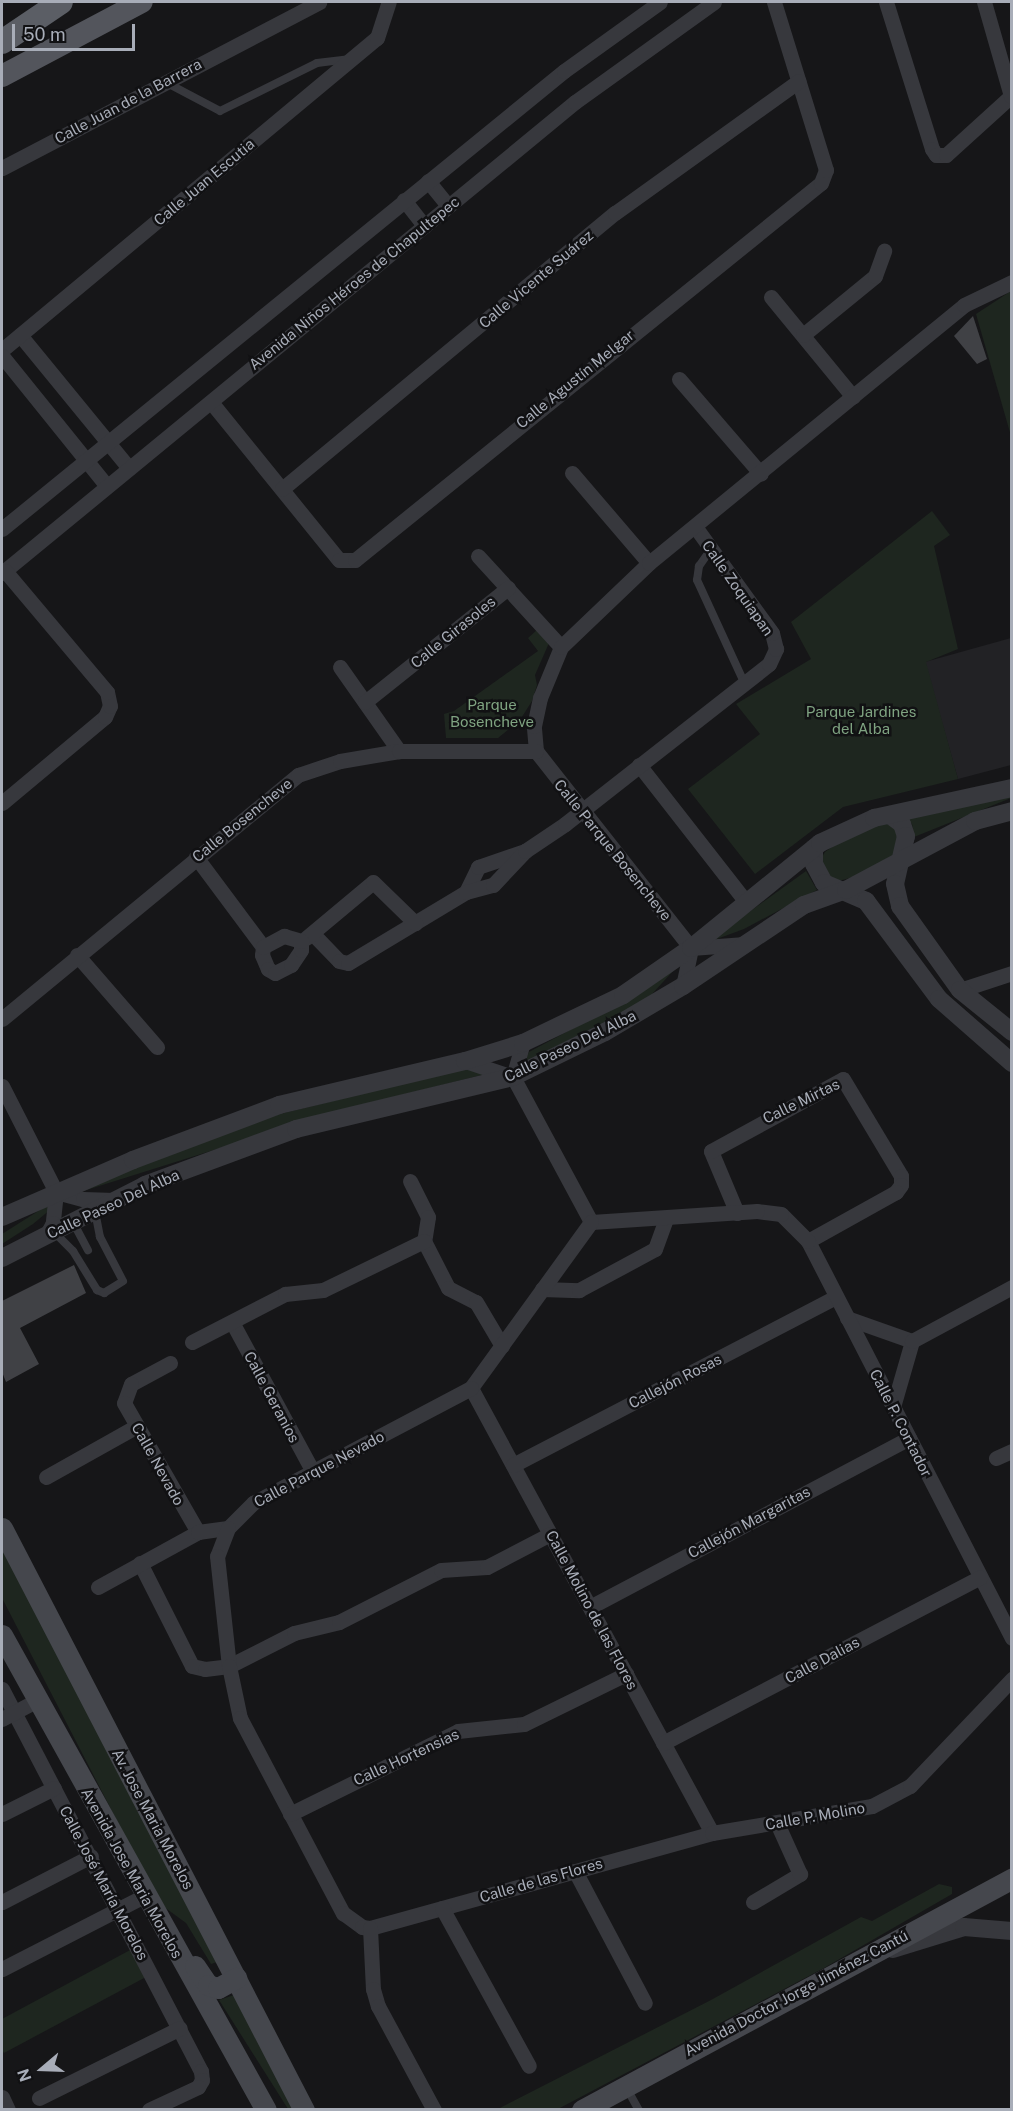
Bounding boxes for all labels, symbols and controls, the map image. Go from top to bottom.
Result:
scale bar [15,12,138,50]
text: 50 m [23,24,66,45]
street label: Calle Juan de la Barrera [51,55,205,147]
street label: Calle Juan Escutia [150,135,258,229]
street label: Avenida Niños Héroes de Chapultepec [245,192,463,374]
street label: Calle Vicente Suárez [475,226,597,332]
street label: Calle Agustín Melgar [512,326,638,432]
street label: Calle Zoquiapan [698,537,778,639]
street label: Calle Girasoles [407,592,499,672]
park label: Parque Bosencheve [450,695,534,730]
park label: Parque Jardines del Alba [806,702,916,737]
street label: Calle Bosencheve [188,774,296,866]
street label: Calle Parque Bosencheve [550,776,676,924]
street label: Calle Paseo Del Alba [501,1006,639,1086]
street label: Calle Mirtas [760,1075,842,1127]
street label: Calle Paseo Del Alba [44,1165,182,1243]
street label: Calle Geranios [240,1348,304,1446]
street label: Callejón Rosas [625,1350,725,1412]
street label: Calle P. Contador [866,1366,936,1480]
street label: Calle Nevado [128,1419,188,1509]
street label: Calle Parque Nevado [251,1427,387,1511]
street label: Callejón Margaritas [685,1482,813,1562]
street label: Calle Molino de las Flores [542,1527,642,1693]
street label: Calle Dalias [782,1633,862,1687]
street label: Calle Hortensias [350,1725,462,1789]
street label: Av. Jose Maria Morelos [108,1746,198,1892]
street label: Avenida Jose Maria Morelos [78,1785,186,1961]
street label: Calle P. Molino [764,1798,866,1834]
street label: Calle José María Morelos [56,1803,152,1963]
street label: Calle de las Flores [477,1854,605,1906]
street label: Avenida Doctor Jorge Jiménez Cantú [681,1926,911,2060]
north arrow [12,2039,72,2099]
text: N [13,2066,36,2084]

